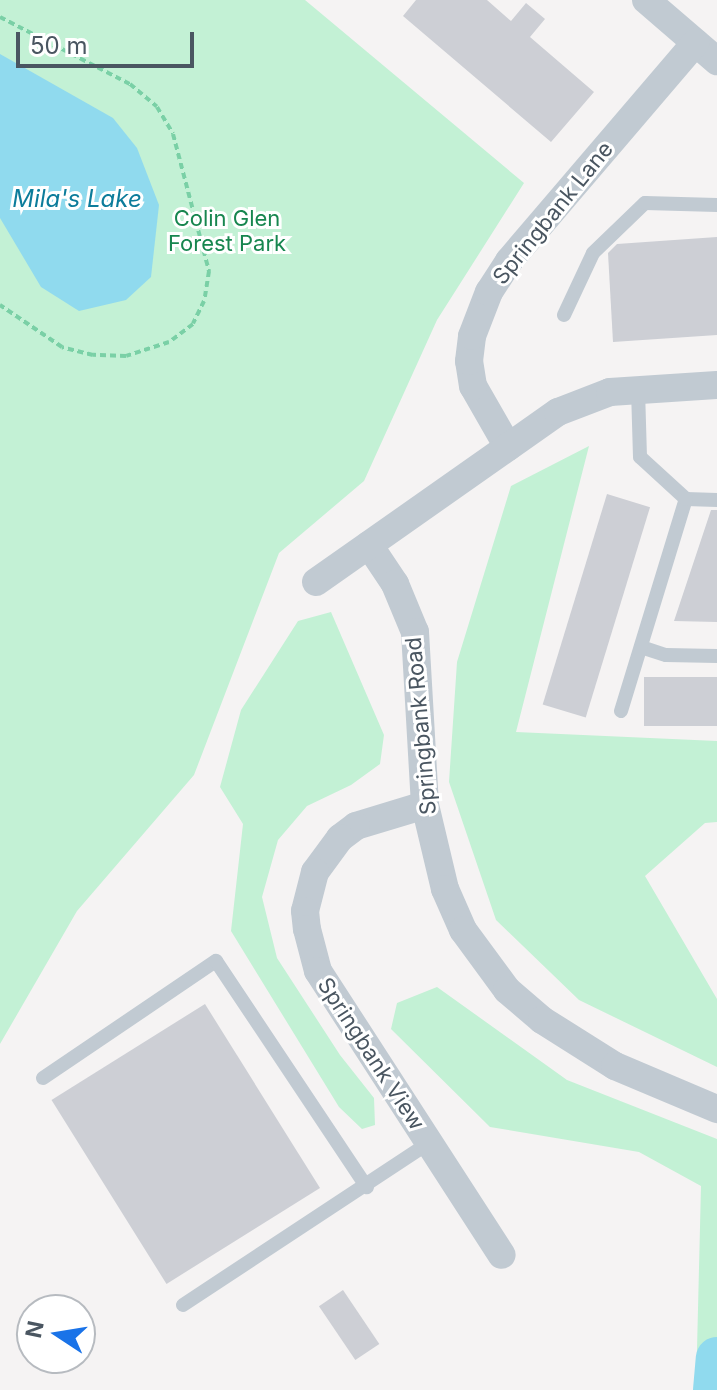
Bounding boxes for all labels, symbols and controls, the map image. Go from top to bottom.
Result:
scale bar [20,16,198,66]
text: 50 m [30,31,88,60]
street label: Springbank Lane [487,136,619,290]
water label: Mila's Lake [12,185,142,213]
park label: Colin Glen Forest Park [168,205,286,256]
street label: Springbank Road [400,636,442,816]
street label: Springbank View [312,973,430,1135]
north arrow [16,1294,96,1374]
text: N [20,1319,49,1340]

